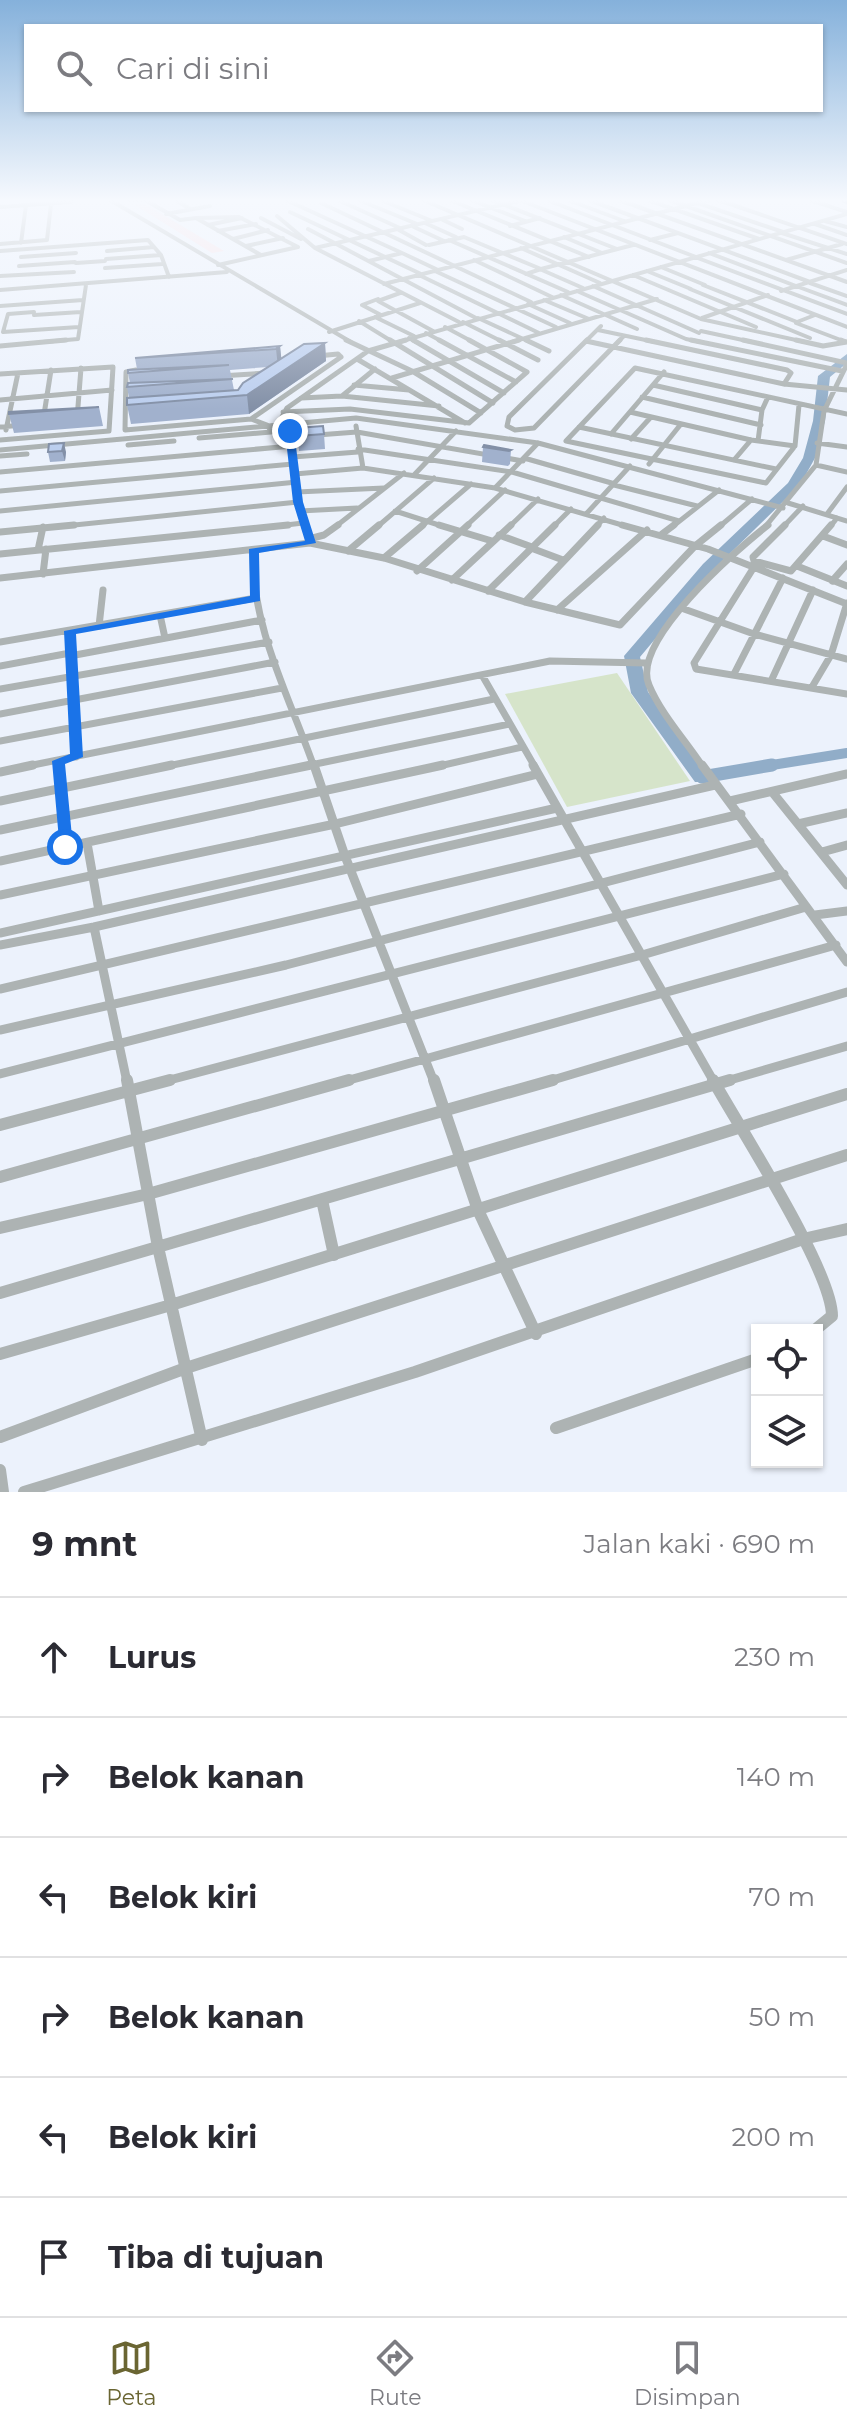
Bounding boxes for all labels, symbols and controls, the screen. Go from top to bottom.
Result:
search box [24,24,823,112]
icon: search [52,46,96,90]
text: Cari di sini [116,50,270,87]
route end [272,413,308,449]
route start [47,829,83,865]
map controls [751,1324,823,1468]
button: locate [751,1324,823,1396]
button: layers [751,1396,823,1468]
text: 9 mnt [32,1523,137,1565]
text: Jalan kaki · 690 m [583,1528,815,1560]
icon: ahead [32,1635,76,1679]
text: Lurus [108,1639,196,1676]
text: 230 m [734,1641,815,1673]
icon: right [32,1755,76,1799]
text: Belok kanan [108,1759,305,1796]
text: 140 m [737,1761,815,1793]
icon: left [32,1875,76,1919]
text: Belok kiri [108,1879,257,1916]
text: 70 m [749,1881,815,1913]
icon: right [32,1995,76,2039]
text: Belok kanan [108,1999,305,2036]
text: 50 m [749,2001,815,2033]
icon: left [32,2115,76,2159]
text: Belok kiri [108,2119,257,2156]
text: 200 m [731,2121,815,2153]
icon: arrive [32,2235,76,2279]
text: Tiba di tujuan [108,2239,324,2276]
tab: Peta [106,2336,157,2411]
tab: Rute [369,2336,421,2411]
tab: Disimpan [634,2336,741,2411]

